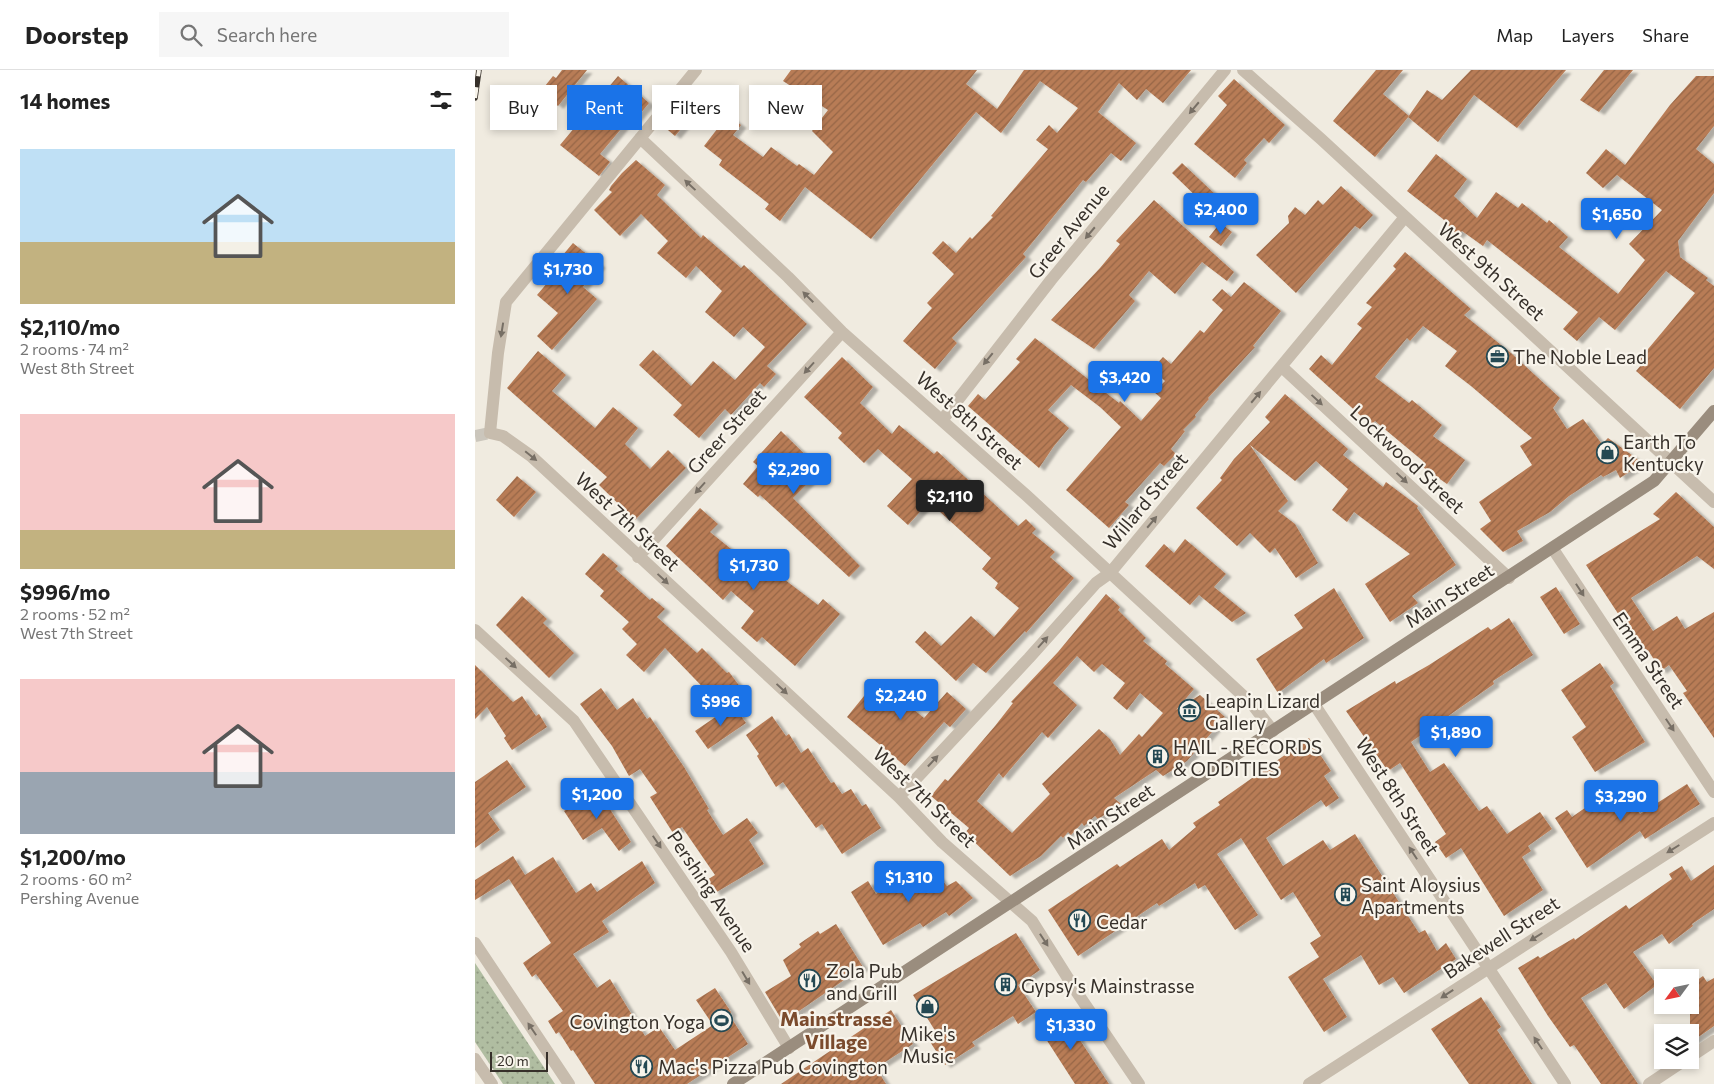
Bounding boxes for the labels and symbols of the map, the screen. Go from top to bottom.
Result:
one-way arrow [1188,101,1200,113]
one-way arrow [684,179,696,191]
street label: Greer Avenue [1023,179,1113,283]
pin: $2,400 [1180,192,1262,235]
pin: $1,650 [1576,198,1658,240]
street label: West 9th Street [1434,217,1550,325]
one-way arrow [1085,226,1096,239]
pin: $1,730 [527,252,609,295]
one-way arrow [802,291,814,303]
one-way arrow [497,322,505,338]
office icon: The Noble Lead [1485,344,1509,368]
place label: The Noble Lead [1513,345,1647,368]
one-way arrow [983,352,994,365]
pin: $3,420 [1084,360,1166,403]
one-way arrow [803,361,815,373]
street label: West 8th Street [912,366,1028,474]
street label: Greer Street [682,384,770,478]
one-way arrow [1251,391,1262,404]
one-way arrow [1311,394,1323,406]
street label: Lockwood Street [1346,400,1470,518]
place label: Earth To Kentucky [1623,430,1704,475]
shop icon: Earth To Kentucky [1595,440,1619,464]
street label: Willard Street [1098,448,1192,554]
one-way arrow [525,451,538,462]
pin: $2,290 [753,452,835,495]
street label: West 7th Street [571,467,685,575]
one-way arrow [1395,472,1407,484]
pin: $2,110 [909,480,991,522]
one-way arrow [694,481,706,493]
one-way arrow [1147,516,1158,529]
pin: $1,730 [713,548,795,591]
street label: Main Street [1400,558,1498,632]
one-way arrow [656,573,668,585]
one-way arrow [1575,583,1585,596]
street label: Emma Street [1608,607,1690,713]
one-way arrow [1038,636,1049,649]
one-way arrow [504,657,516,669]
pin: $2,240 [860,678,942,721]
one-way arrow [776,683,788,695]
pin: $996 [691,684,751,727]
place label: Leapin Lizard Gallery [1205,689,1320,734]
museum icon: Leapin Lizard Gallery [1177,699,1201,723]
pin: $1,890 [1415,716,1497,758]
one-way arrow [1665,719,1674,732]
street label: West 8th Street [1351,733,1445,859]
place label: HAIL - RECORDS & ODDITIES [1173,735,1322,780]
street label: West 7th Street [869,742,981,852]
building icon: HAIL - RECORDS & ODDITIES [1145,745,1169,769]
one-way arrow [927,755,939,767]
pin: $1,200 [556,778,638,820]
street label: Main Street [1062,778,1158,854]
pin: $3,290 [1580,780,1662,822]
street label: Pershing Avenue [663,826,761,956]
one-way arrow [652,835,662,849]
one-way arrow [1666,845,1679,854]
one-way arrow [1408,847,1418,860]
pin: $1,310 [868,860,950,903]
place label: Saint Aloysius Apartments [1361,873,1481,918]
building icon: Saint Aloysius Apartments [1333,883,1357,907]
street label: Bakewell Street [1439,891,1564,983]
restaurant icon: Cedar [1068,909,1092,933]
place label: Cedar [1096,910,1148,933]
one-way arrow [1529,932,1542,941]
one-way arrow [1039,933,1048,947]
place label: Zola Pub and Grill [826,959,902,1004]
restaurant icon: Zola Pub and Grill [798,969,822,993]
north arrow [1654,969,1699,1014]
one-way arrow [742,971,751,984]
building icon: Gypsy's Mainstrasse [993,973,1017,997]
place label: Gypsy's Mainstrasse [1021,974,1195,997]
one-way arrow [1440,989,1454,999]
shop icon: Mike's Music [916,995,940,1019]
district label: Mainstrasse Village [780,1006,892,1053]
pin: $1,330 [1030,1008,1112,1051]
sports icon: Covington Yoga [709,1009,733,1033]
place label: Covington Yoga [570,1010,705,1033]
one-way arrow [527,1022,537,1035]
place label: Mike's Music [900,1022,956,1067]
one-way arrow [1534,1036,1543,1050]
scale bar [490,1049,547,1072]
restaurant icon: Mac's Pizza Pub Covington [630,1054,654,1078]
place label: Mac's Pizza Pub Covington [658,1055,888,1078]

